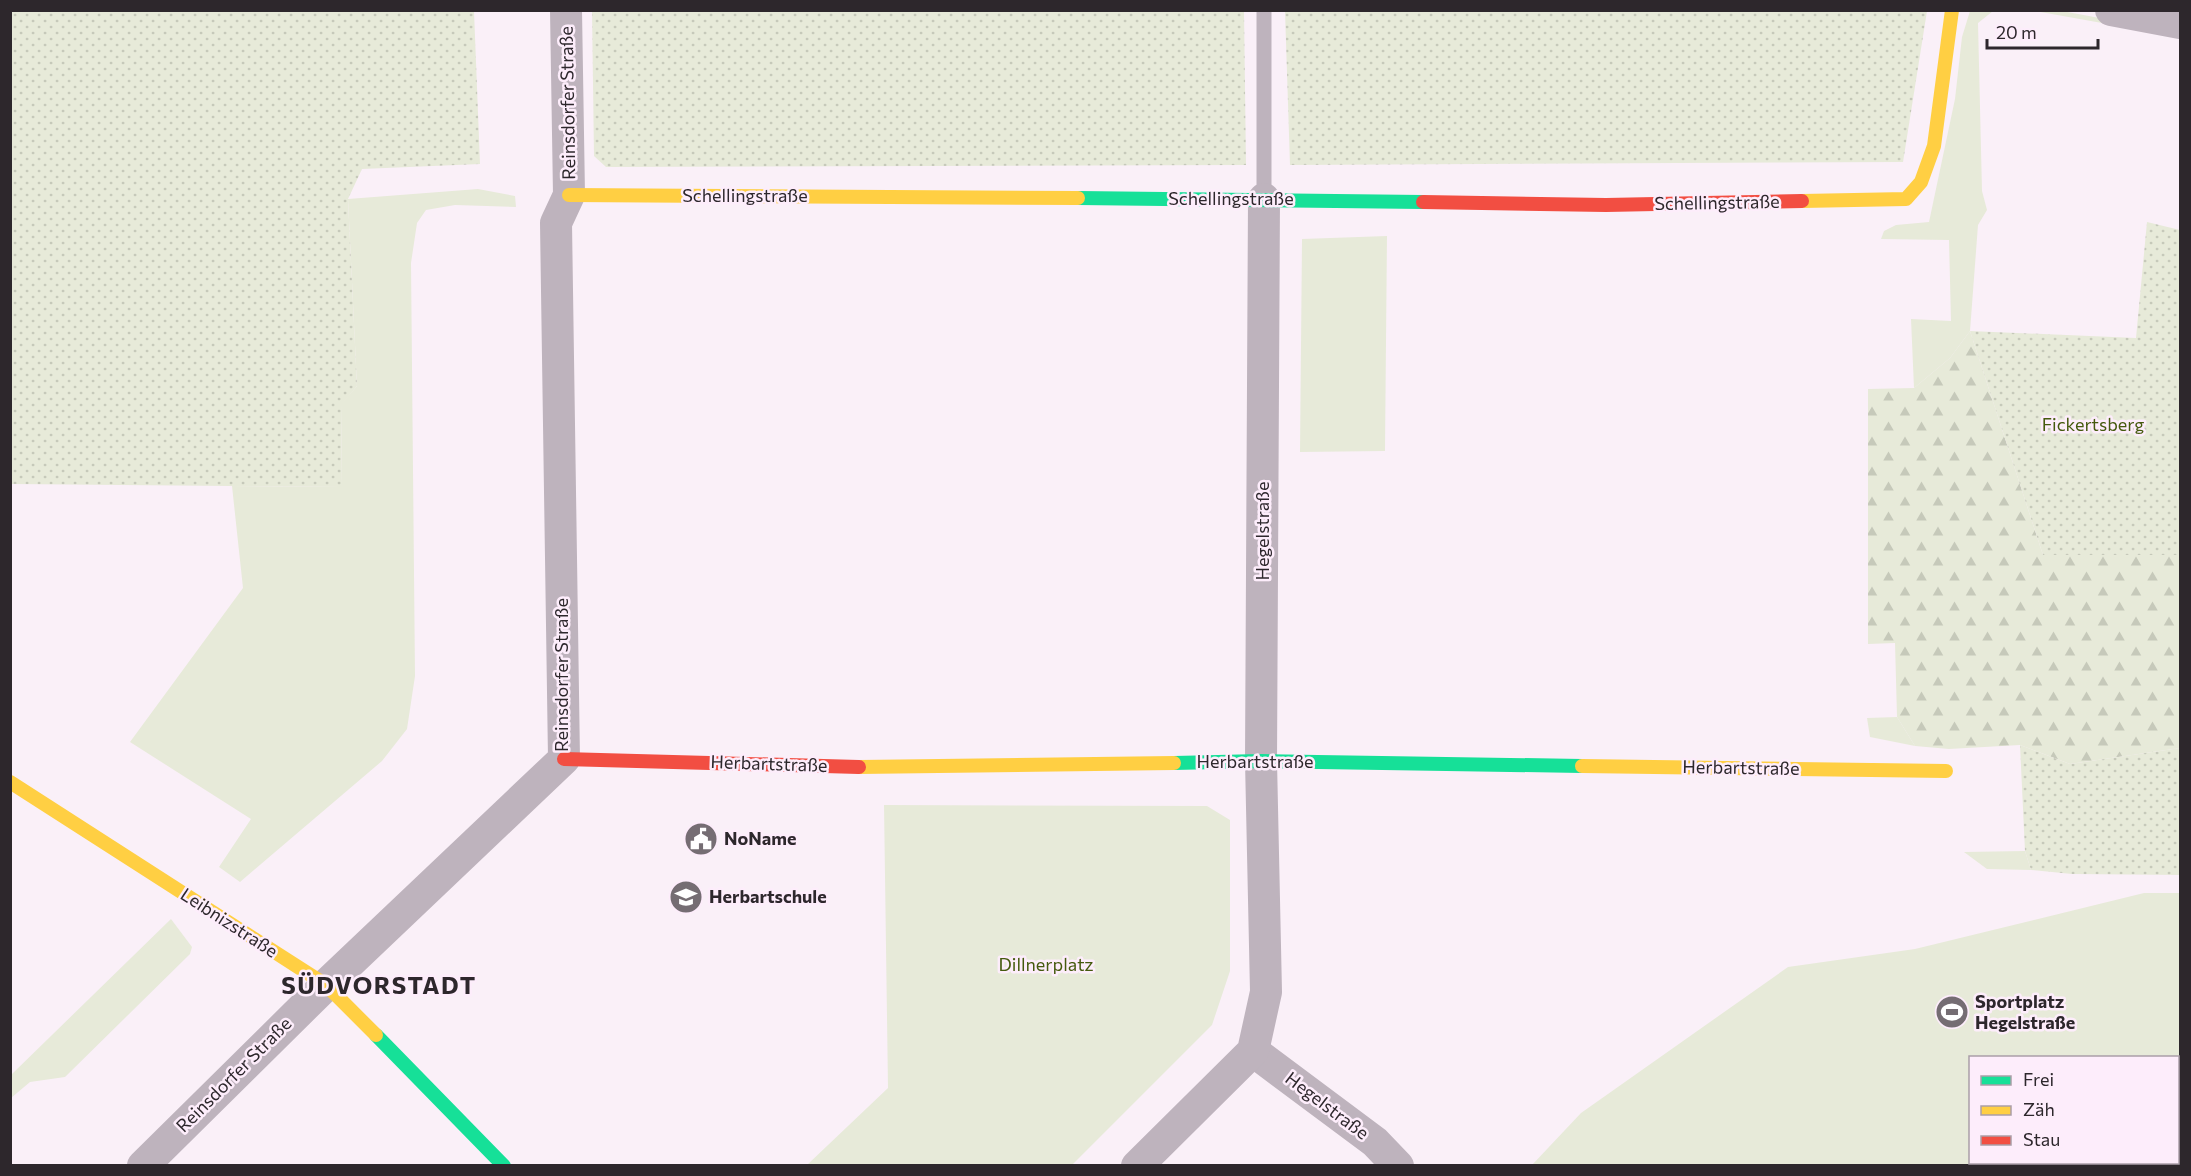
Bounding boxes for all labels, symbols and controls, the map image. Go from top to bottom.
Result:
scale bar [1987,12,2098,50]
text: 20 m [1996,21,2037,43]
street label: Reinsdorfer Straße [555,26,579,180]
street label: Schellingstraße [682,184,808,206]
street label: Schellingstraße [1168,187,1294,209]
street label: Schellingstraße [1654,190,1780,214]
park label: Fickertsberg [2042,413,2145,435]
street label: Hegelstraße [1251,482,1273,580]
street label: Reinsdorfer Straße [550,598,572,752]
street label: Herbartstraße [710,750,828,776]
street label: Herbartstraße [1196,750,1314,772]
street label: Herbartstraße [1682,755,1800,779]
public building icon: NoName [683,821,719,857]
place label: NoName [724,827,796,849]
school or university icon: Herbartschule [668,879,704,915]
street label: Leibnizstraße [177,883,282,962]
place label: Herbartschule [709,885,827,907]
park label: Dillnerplatz [999,953,1094,975]
district label: SÜDVORSTADT [281,970,477,999]
place label: Sportplatz Hegelstraße [1975,990,2075,1033]
sports icon: Sportplatz Hegelstraße [1934,994,1970,1030]
street label: Reinsdorfer Straße [171,1012,295,1136]
legend [1969,1056,2179,1164]
street label: Hegelstraße [1281,1067,1374,1144]
text: Frei [2023,1068,2054,1090]
text: Zäh [2023,1098,2055,1120]
text: Stau [2023,1128,2060,1150]

